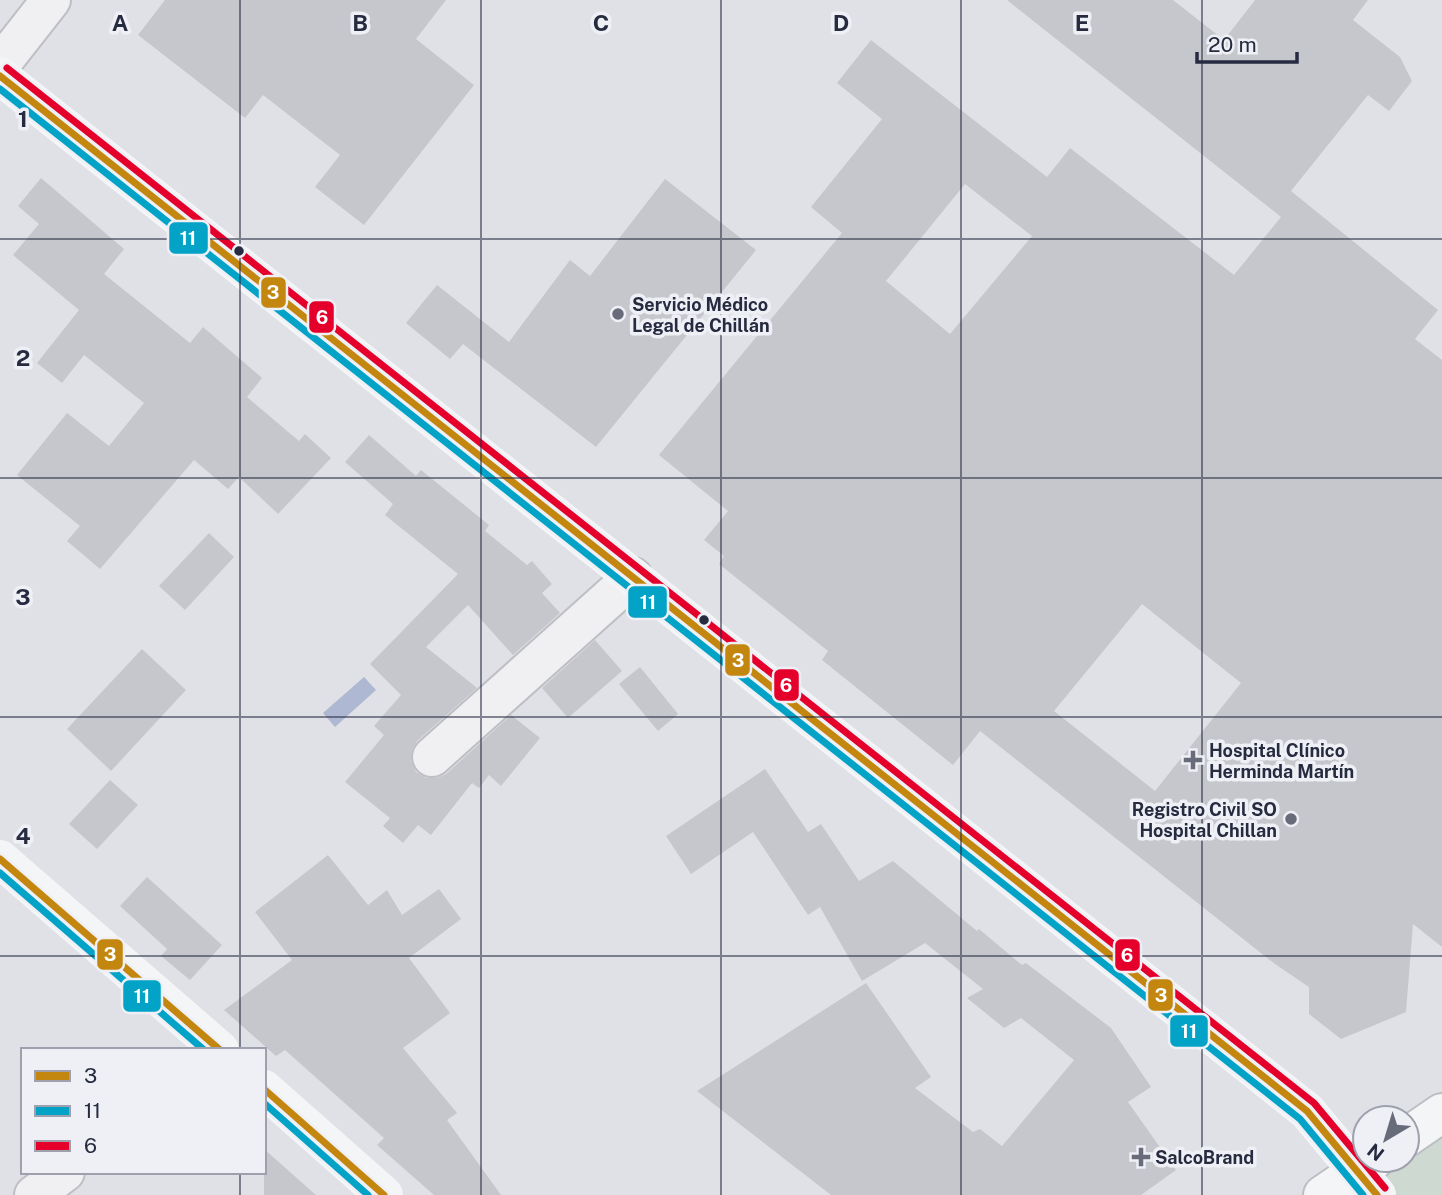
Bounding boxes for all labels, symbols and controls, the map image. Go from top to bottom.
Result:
text: A [112,9,129,36]
text: B [352,9,368,36]
text: C [593,9,609,36]
text: D [833,9,849,36]
text: E [1075,9,1089,36]
scale bar [1197,21,1297,65]
text: 20 m [1208,32,1257,57]
text: 1 [18,105,28,132]
line badge: 11 [168,221,209,255]
text: 11 [180,227,196,249]
unlabelled marker [232,244,246,258]
line badge: 3 [260,276,287,309]
text: 3 [267,281,279,303]
place label: Servicio Médico Legal de Chillán [632,294,770,336]
line badge: 6 [308,300,335,334]
text: 6 [316,306,328,328]
marker: Servicio Médico Legal de Chillán [610,306,626,322]
text: 2 [16,344,30,371]
text: 3 [15,583,31,610]
line badge: 11 [627,585,668,619]
text: 11 [640,591,656,613]
unlabelled marker [697,613,711,627]
line badge: 3 [724,643,751,677]
text: 3 [732,649,744,671]
line badge: 6 [773,668,800,702]
text: 6 [780,674,792,696]
place label: Hospital Clínico Herminda Martín [1209,740,1354,782]
marker: Hospital Clínico Herminda Martín [1183,750,1203,770]
place label: Registro Civil SO Hospital Chillan [1132,799,1277,841]
marker: Registro Civil SO Hospital Chillan [1283,811,1299,827]
text: 4 [15,822,31,849]
line badge: 3 [96,938,124,971]
line badge: 6 [1114,938,1141,972]
text: 3 [104,943,116,965]
text: 6 [1121,944,1133,966]
line badge: 3 [1147,978,1174,1012]
line badge: 11 [122,979,162,1013]
text: 3 [1155,984,1167,1006]
text: 11 [134,985,150,1007]
line badge: 11 [1169,1014,1209,1048]
text: 11 [1181,1020,1197,1042]
legend [21,1048,266,1174]
text: 3 [84,1063,97,1088]
text: 11 [84,1098,101,1123]
north arrow [1351,1104,1421,1174]
text: 6 [84,1133,97,1158]
text: N [1363,1139,1388,1166]
place label: SalcoBrand [1155,1147,1254,1168]
marker: SalcoBrand [1133,1149,1149,1165]

